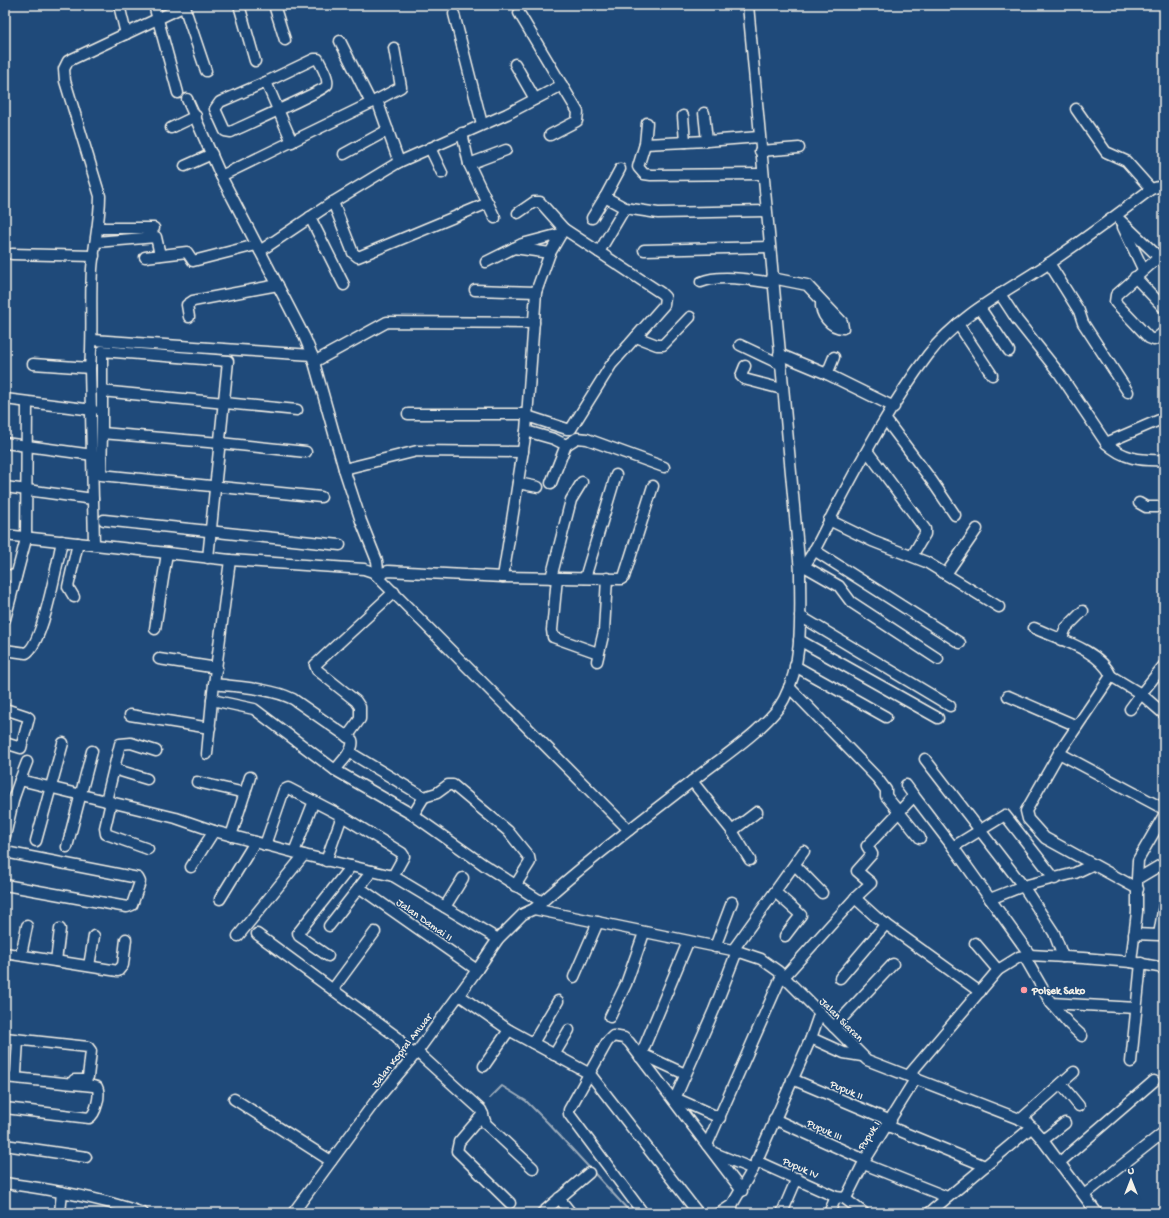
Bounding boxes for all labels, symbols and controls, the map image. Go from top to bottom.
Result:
street label: Jalan Damai II [393,897,455,945]
marker: Polsek Sako [1019,985,1029,995]
place label: Polsek Sako [1031,986,1086,998]
street label: Jalan Siaran [816,996,866,1045]
street label: Jalan Kopral Anwar [370,1011,436,1091]
street label: Pupuk II [827,1078,865,1103]
street label: Pupuk III [804,1117,844,1144]
street label: Pupuk I [855,1119,884,1154]
street label: Pupuk IV [779,1155,820,1182]
north arrow [1111,1160,1151,1200]
text: U [1128,1166,1135,1178]

